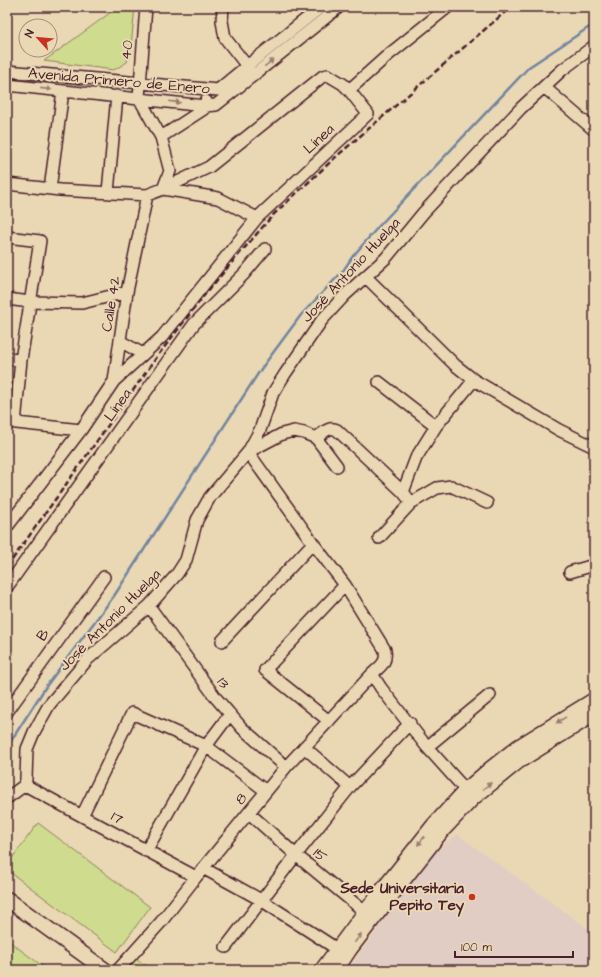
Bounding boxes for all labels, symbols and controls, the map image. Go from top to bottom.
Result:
north arrow [18,18,58,58]
text: N [21,27,38,40]
street label: 40 [116,39,138,61]
one-way arrow [263,58,274,67]
street label: Avenida Primero de Enero [27,63,211,99]
one-way arrow [40,86,52,92]
one-way arrow [169,99,181,106]
street label: Línea [299,119,340,159]
street label: José Antonio Huelga [297,213,406,328]
street label: Calle 42 [96,274,126,333]
street label: Línea [99,384,137,426]
street label: José Antonio Huelga [54,564,167,676]
street label: B [31,624,55,645]
street label: 13 [212,673,234,693]
one-way arrow [555,717,567,724]
one-way arrow [482,782,493,791]
street label: 8 [230,788,252,809]
street label: 17 [107,806,127,830]
one-way arrow [417,835,425,846]
street label: 15 [308,843,332,867]
place label: Sede Universitaria Pepito Tey [339,878,465,917]
marker: Sede Universitaria Pepito Tey [467,892,477,902]
one-way arrow [354,933,362,944]
scale bar [455,933,573,959]
text: 100 m [461,939,492,956]

